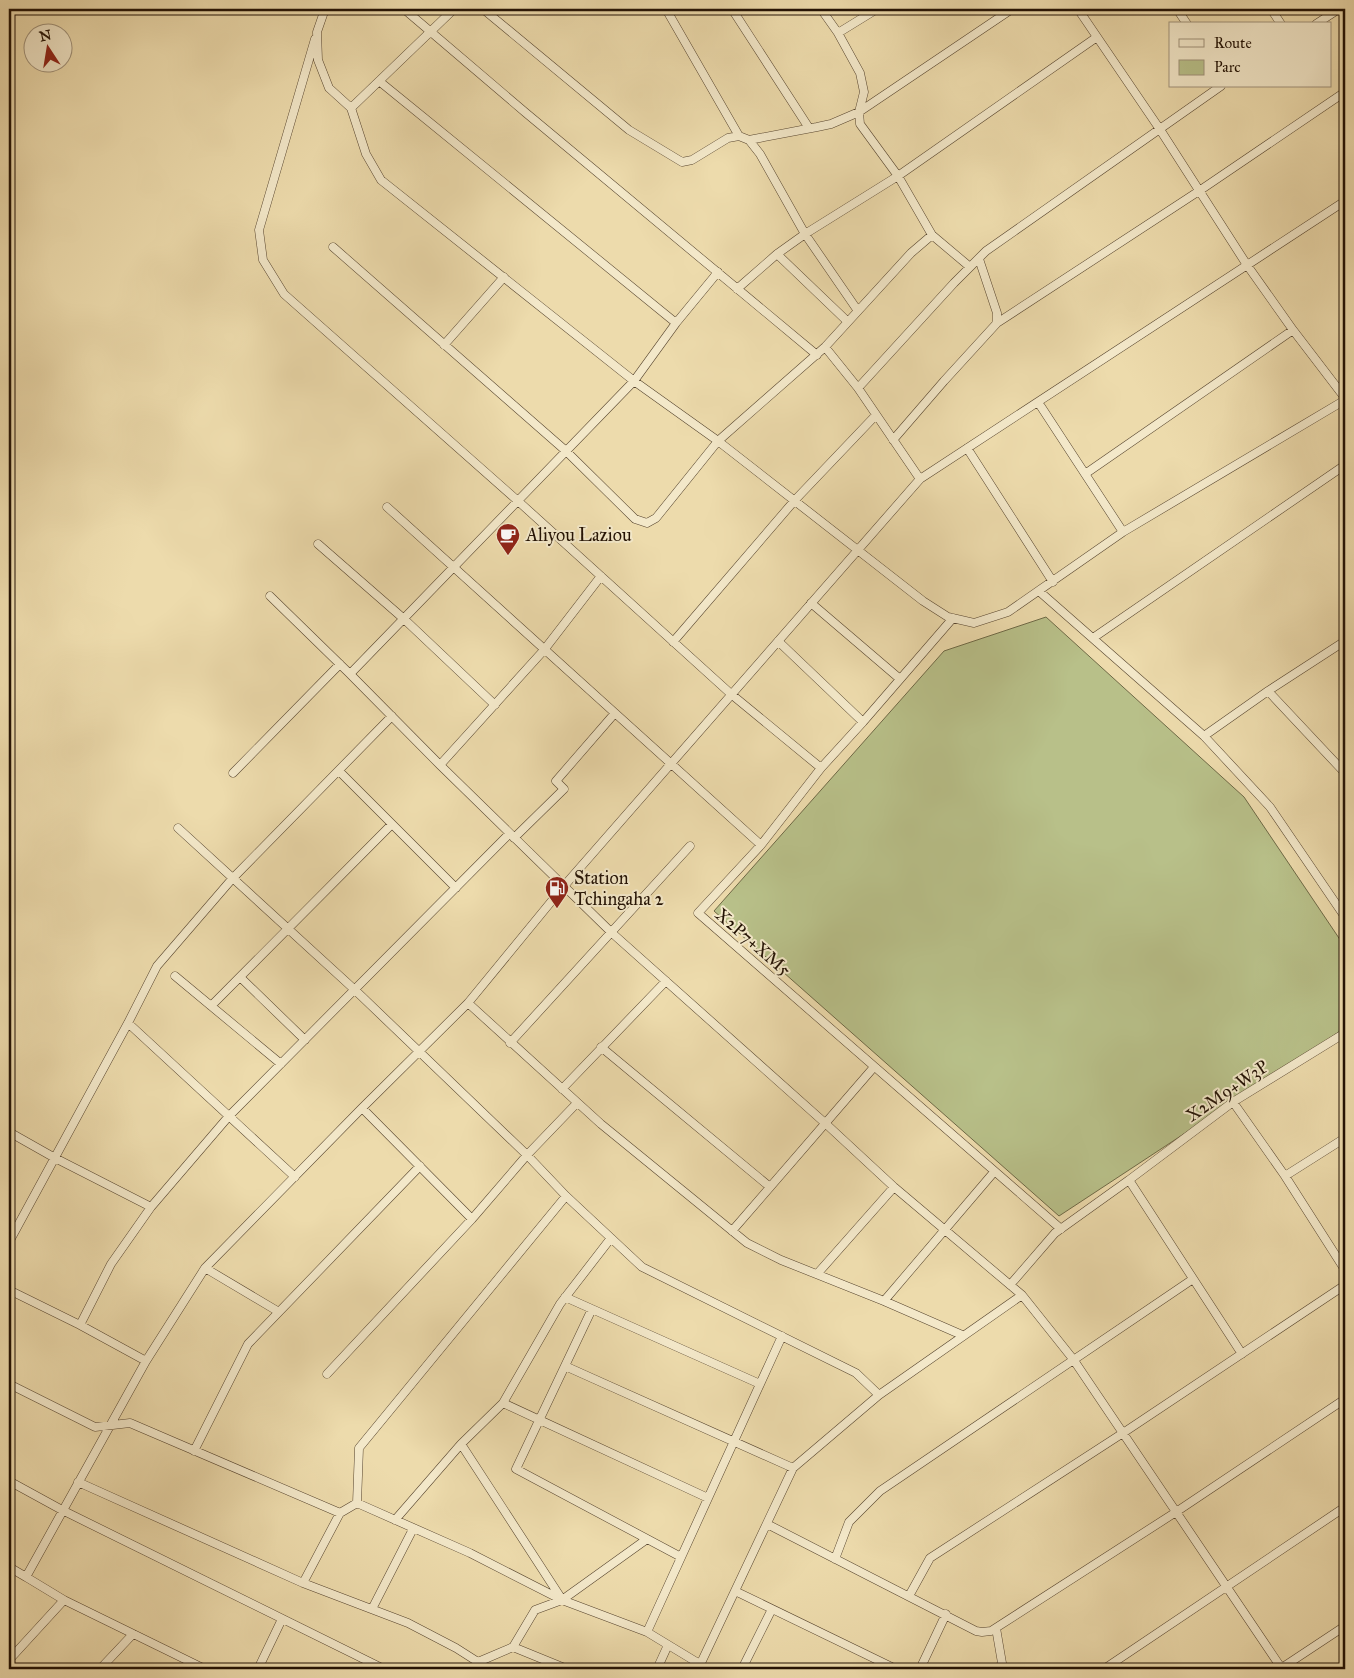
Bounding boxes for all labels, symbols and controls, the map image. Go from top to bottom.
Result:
north arrow [22,22,72,72]
legend [1169,22,1332,88]
text: N [38,26,53,45]
text: Route [1214,34,1252,52]
text: Parc [1214,58,1241,76]
cafe icon: Aliyou Laziou [495,522,521,556]
place label: Aliyou Laziou [525,524,632,546]
place label: Station Tchingaha 2 [574,867,664,911]
fuel station icon: Station Tchingaha 2 [544,875,570,909]
street label: X2P7+XM5 [711,903,796,981]
street label: X2M9+W3P [1182,1055,1272,1127]

